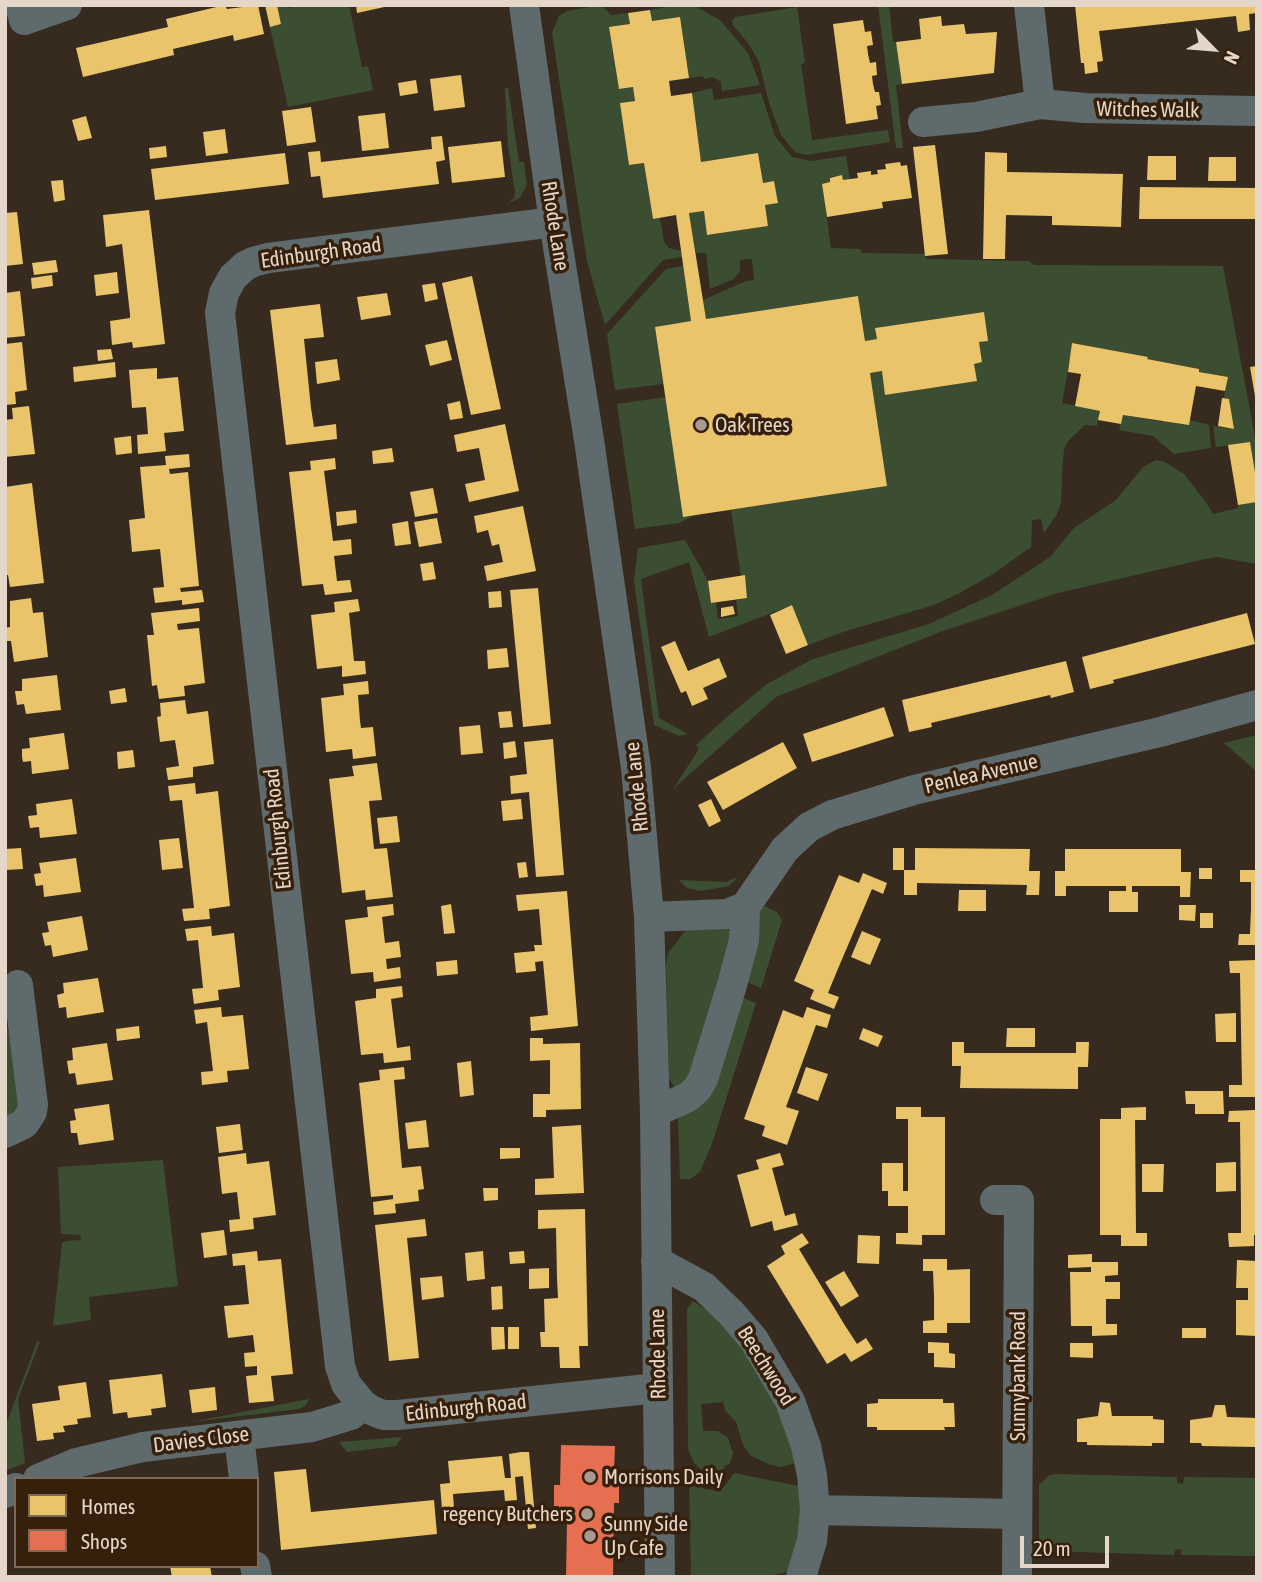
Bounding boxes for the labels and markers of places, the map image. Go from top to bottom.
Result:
place label: Oak Trees [715,412,790,438]
marker: Oak Trees [693,417,709,433]
place label: Morrisons Daily [604,1464,723,1490]
marker: Morrisons Daily [582,1469,598,1485]
place label: regency Butchers [443,1501,573,1527]
marker: regency Butchers [579,1506,595,1522]
place label: Sunny Side Up Cafe [604,1511,688,1561]
marker: Sunny Side Up Cafe [582,1528,598,1544]

